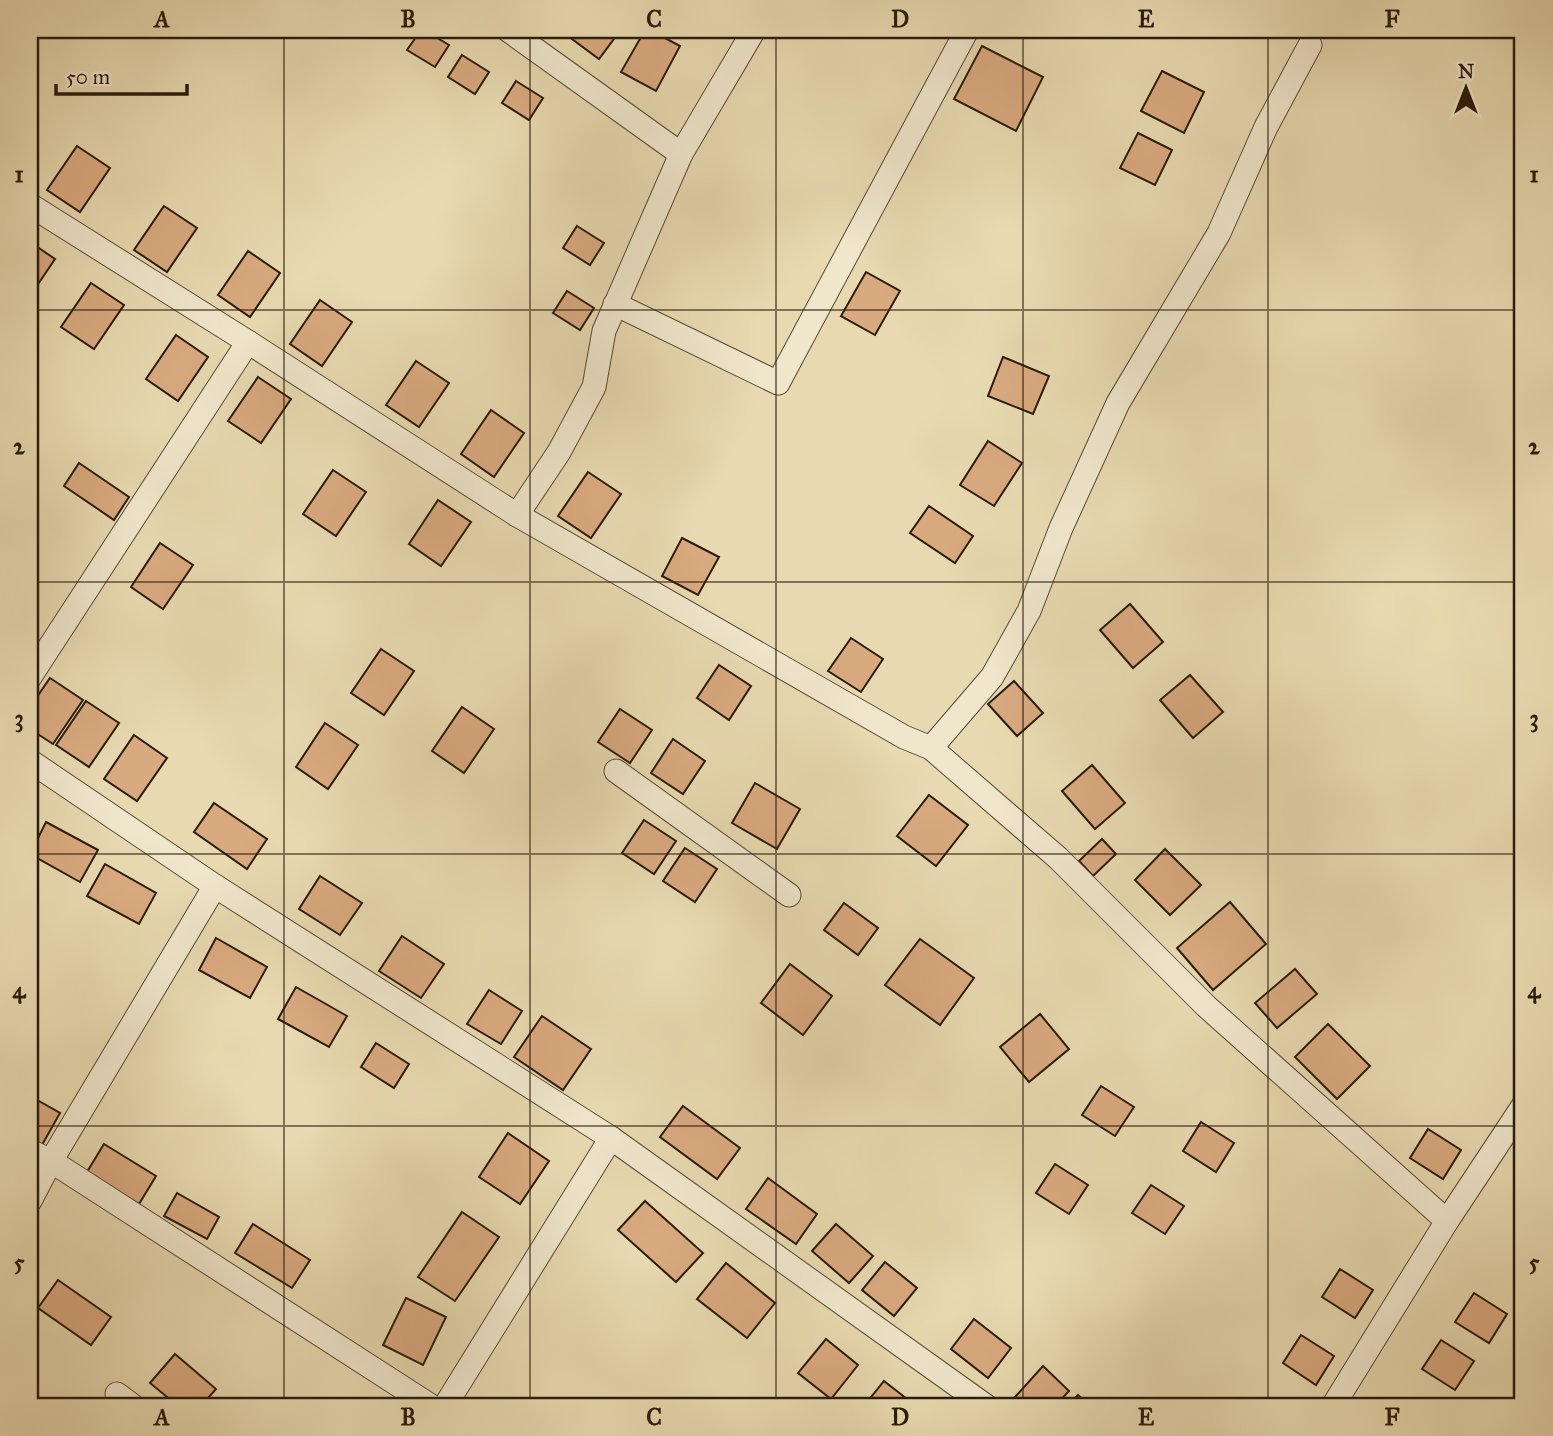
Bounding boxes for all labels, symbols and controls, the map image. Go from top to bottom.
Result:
text: A [152,5,170,33]
text: B [400,5,416,33]
text: C [646,5,662,33]
text: D [891,5,909,33]
text: E [1138,5,1155,33]
text: F [1384,5,1400,33]
scale bar [56,52,187,96]
north arrow [1430,52,1500,122]
text: N [1458,60,1474,83]
text: 50 m [66,64,111,90]
text: 1 [14,160,24,188]
text: 1 [1529,160,1539,188]
text: 2 [13,432,25,460]
text: 2 [1528,432,1540,460]
text: 3 [14,704,24,733]
text: 3 [1529,704,1539,733]
text: 4 [13,976,27,1004]
text: 4 [1528,976,1542,1004]
text: 5 [14,1248,25,1276]
text: 5 [1529,1248,1540,1276]
text: A [152,1403,170,1431]
text: B [400,1403,416,1431]
text: C [646,1403,662,1431]
text: D [891,1403,909,1431]
text: E [1138,1403,1155,1431]
text: F [1384,1403,1400,1431]

